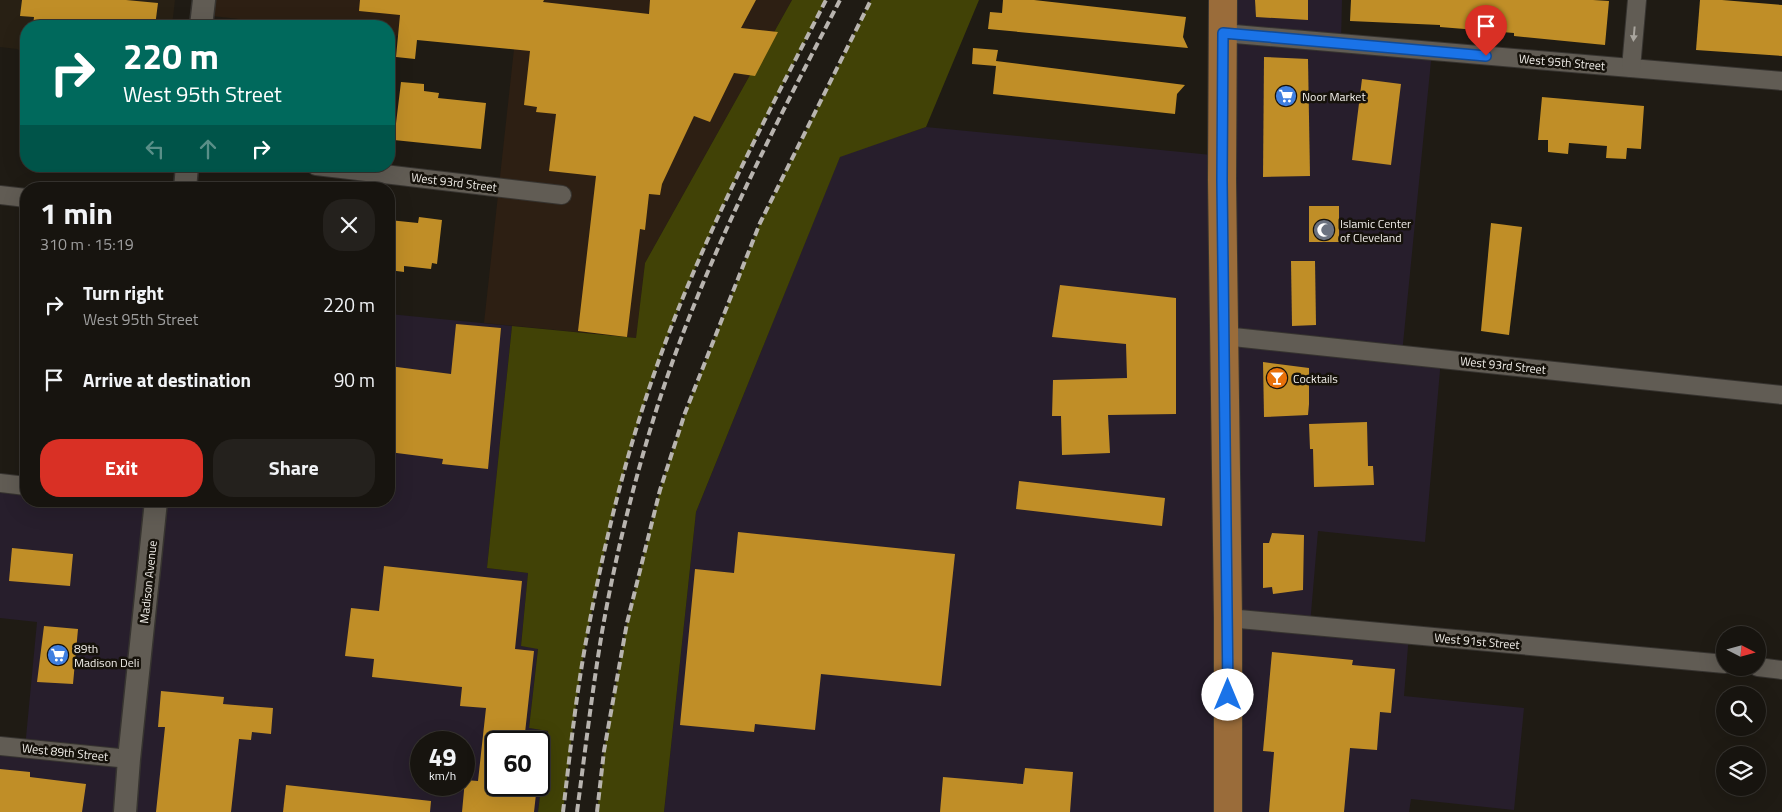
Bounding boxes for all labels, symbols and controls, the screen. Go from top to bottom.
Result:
pin [1465,5,1507,56]
icon: arrive [1472,12,1500,40]
one-way arrow [1630,27,1638,43]
text: 220 m [123,29,219,83]
icon: right [40,40,105,105]
street label: West 95th Street [1518,49,1607,75]
text: West 95th Street [123,77,282,111]
supermarket icon: Noor Market [1274,84,1298,108]
place label: Noor Market [1302,87,1366,106]
icon: left [141,135,169,163]
icon: ahead [194,135,222,163]
icon: right [247,135,275,163]
street label: West 93rd Street [410,167,499,197]
text: 1 min [40,190,113,236]
button: close [323,199,375,251]
place label: Islamic Center of Cleveland [1340,214,1411,247]
mosque icon: Islamic Center of Cleveland [1312,218,1336,242]
text: 310 m · 15:19 [40,232,134,256]
text: Turn right [83,278,164,307]
text: 220 m [323,290,375,319]
icon: right [40,291,68,319]
text: West 95th Street [83,307,198,331]
street label: West 93rd Street [1459,351,1548,379]
text: Arrive at destination [83,365,251,394]
text: 90 m [334,365,375,394]
icon: arrive [40,366,68,394]
bar icon: Cocktails [1265,366,1289,390]
place label: Cocktails [1293,369,1338,388]
button: Exit [40,439,203,497]
button: Share [213,439,375,497]
street label: Madison Avenue [134,539,162,625]
north arrow [1716,626,1766,676]
map controls [1716,626,1766,796]
street label: West 91st Street [1433,628,1521,654]
place label: 89th Madison Deli [74,639,139,672]
supermarket icon: 89th Madison Deli [46,643,70,667]
position arrow [1201,668,1253,720]
button: search [1716,686,1766,736]
speed limit sign: 60 [485,731,550,796]
street label: West 89th Street [21,738,110,766]
text: 49 [428,738,457,776]
button: layers [1716,746,1766,796]
text: km/h [429,766,456,785]

